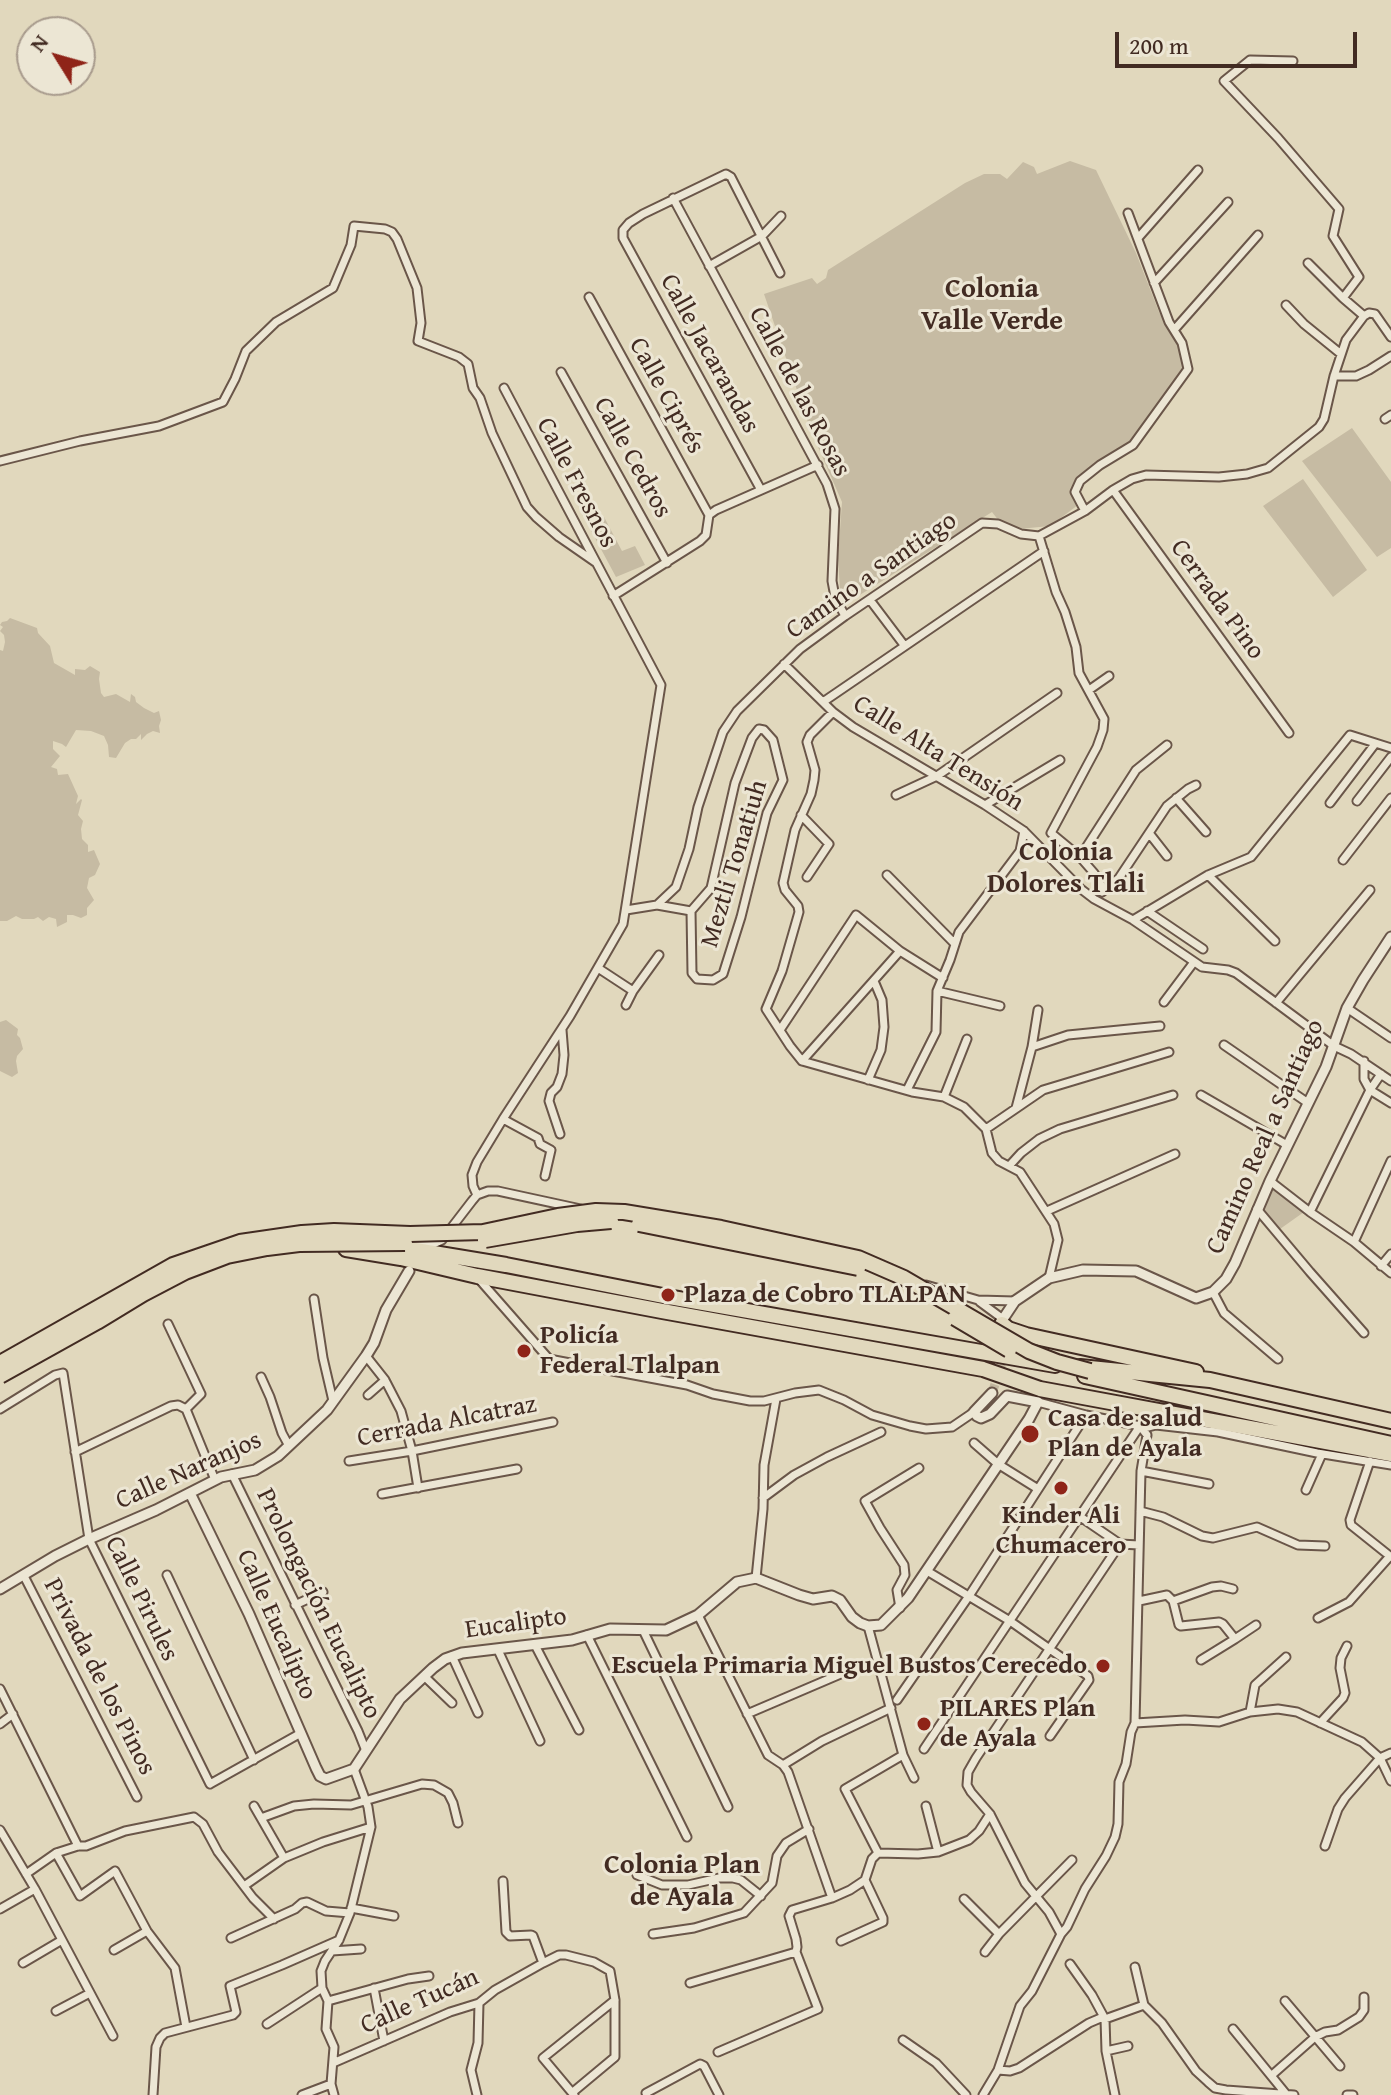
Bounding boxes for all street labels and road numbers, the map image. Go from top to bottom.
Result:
street label: Calle Jacarandas [652,269,766,439]
street label: Calle de las Rosas [741,302,857,482]
street label: Calle Ciprés [621,333,711,459]
street label: Calle Cedros [586,392,678,524]
street label: Calle Fresnos [529,413,623,553]
street label: Camino a Santiago [781,506,963,646]
street label: Cerrada Pino [1163,534,1271,666]
street label: Calle Alta Tensión [847,689,1029,819]
street label: Meztli Tonatiuh [695,777,775,951]
street label: Camino Real a Santiago [1200,1015,1332,1259]
street label: Cerrada Alcatraz [355,1389,539,1455]
street label: Calle Naranjos [111,1425,267,1517]
street label: Prolongación Eucalipto [249,1484,387,1724]
street label: Calle Pirules [97,1532,185,1666]
street label: Calle Eucalipto [229,1545,323,1705]
street label: Privada de los Pinos [36,1573,162,1781]
street label: Eucalipto [463,1601,569,1647]
street label: Calle Tucán [356,1962,484,2042]

